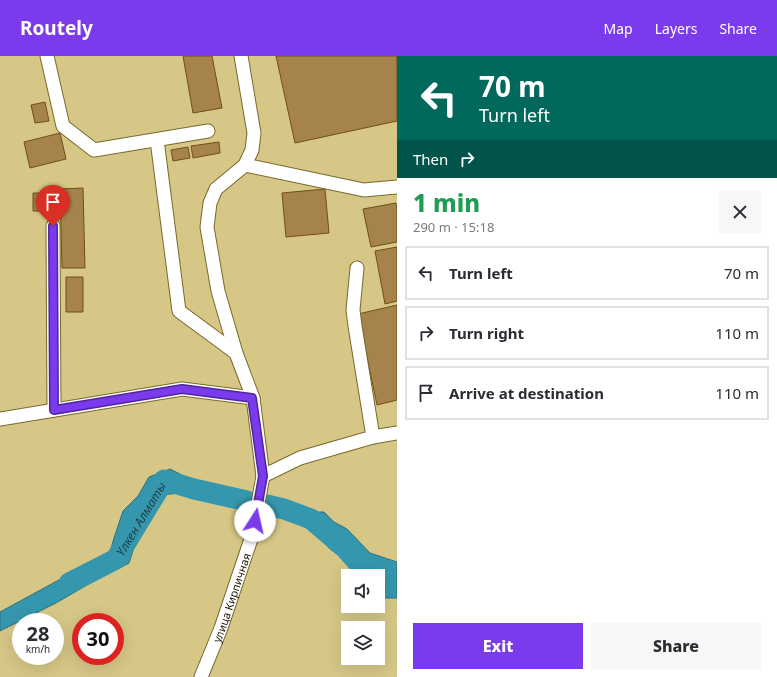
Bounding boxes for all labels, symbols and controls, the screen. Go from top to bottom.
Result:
text: Routely [20,15,93,41]
text: Map [604,19,633,38]
text: Layers [655,19,697,38]
text: Share [719,19,757,38]
text: 70 m [479,67,546,105]
icon: left [413,72,465,124]
text: Turn left [479,103,550,127]
icon: right [456,148,478,170]
text: Then [413,149,448,169]
pin [36,185,70,226]
text: 1 min [413,186,480,219]
icon: arrive [42,191,64,213]
button: close [719,191,761,233]
text: 290 m · 15:18 [413,218,494,236]
icon: left [415,262,437,284]
text: Turn left [449,263,513,283]
text: 70 m [724,263,759,283]
icon: right [415,322,437,344]
text: Turn right [449,323,524,343]
text: 110 m [715,323,759,343]
icon: arrive [415,382,437,404]
text: Arrive at destination [449,383,604,403]
text: 110 m [715,383,759,403]
water label: Үлкен Алматы [112,478,170,559]
position arrow [234,500,276,542]
street label: улица Кирпичная [208,551,253,645]
map controls [341,569,385,665]
button: sound [341,569,385,613]
speed limit sign: 30 [72,613,124,665]
text: 28 [27,620,49,647]
button: layers [341,621,385,665]
button: Exit [413,623,583,669]
button: Share [591,623,761,669]
text: km/h [26,642,50,656]

